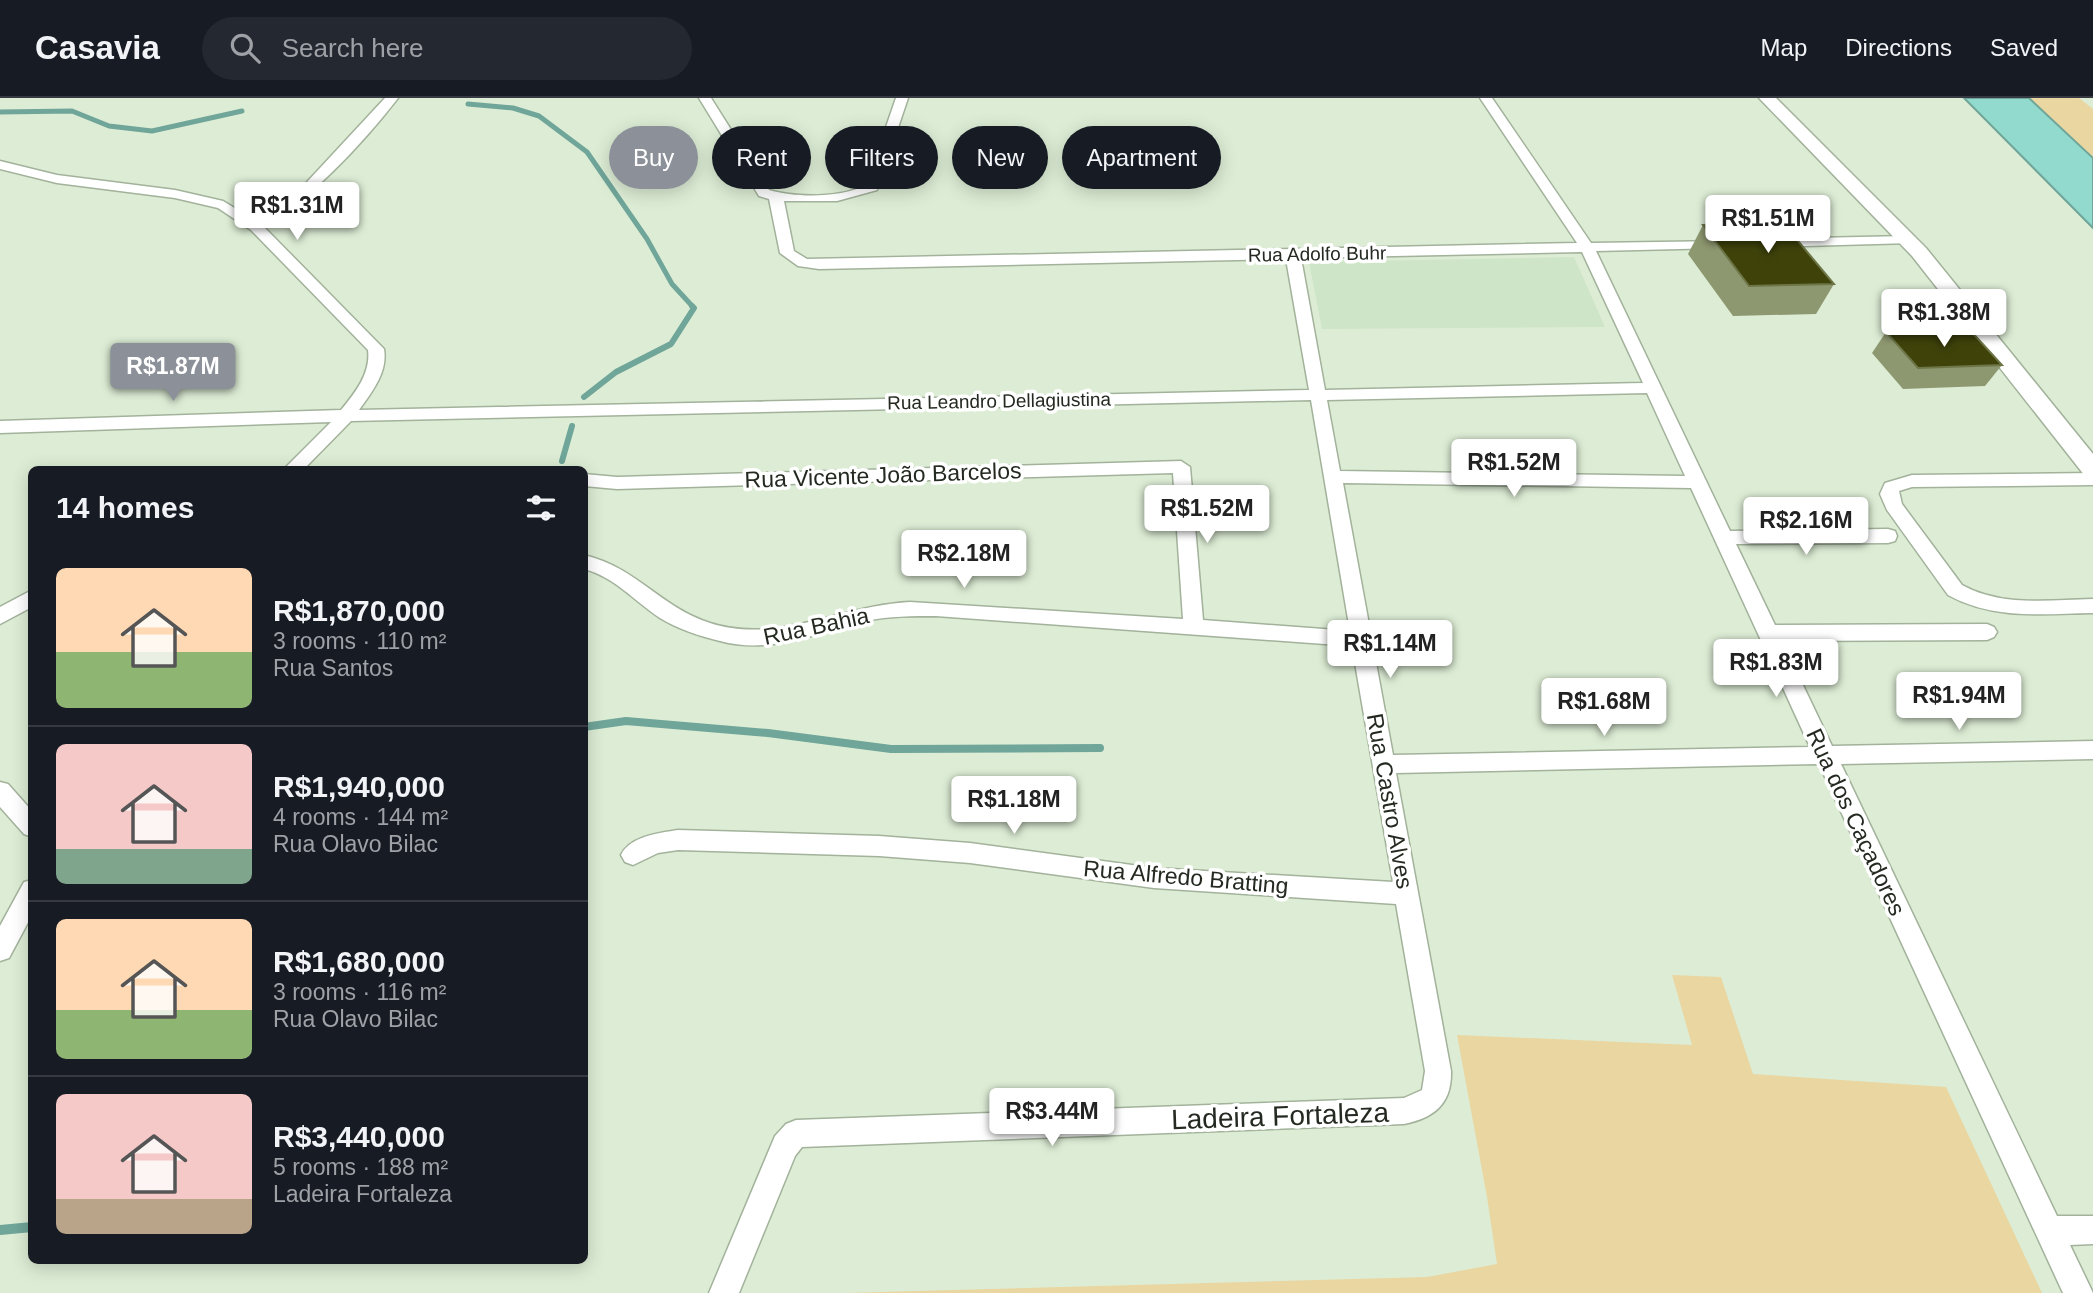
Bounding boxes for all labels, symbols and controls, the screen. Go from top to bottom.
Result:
search box [202,17,692,80]
text: Casavia [35,29,160,66]
icon: search [226,29,264,67]
text: Search here [282,33,423,63]
text: Map [1761,34,1807,61]
text: Directions [1845,34,1952,61]
text: Saved [1990,34,2058,61]
chip: Buy [609,126,698,189]
chip: Rent [712,126,811,189]
chip: Filters [825,126,938,189]
chip: New [952,126,1048,189]
chip: Apartment [1062,126,1221,189]
pin: R$1.31M [232,183,362,242]
text: R$1.31M [250,192,344,218]
pin: R$1.51M [1703,195,1833,255]
text: R$1.51M [1721,205,1815,231]
street label: Rua Adolfo Buhr [1248,242,1387,266]
pin: R$1.38M [1879,289,2009,349]
text: R$1.38M [1897,299,1991,325]
pin: R$1.87M [108,344,238,403]
text: R$1.87M [126,353,220,379]
street label: Rua Leandro Dellagiustina [887,389,1112,413]
pin: R$1.52M [1449,440,1579,499]
text: R$1.52M [1467,449,1561,475]
street label: Rua Vicente João Barcelos [744,457,1022,493]
pin: R$1.52M [1142,486,1272,545]
icon: filters [522,489,560,527]
text: 14 homes [56,491,194,524]
text: R$1.52M [1160,495,1254,521]
pin: R$2.16M [1741,498,1871,557]
text: R$2.16M [1759,507,1853,533]
pin: R$2.18M [899,531,1029,590]
text: R$2.18M [917,540,1011,566]
text: R$1,870,000 [273,594,445,627]
icon: home [112,596,196,680]
street label: Rua Bahia [761,602,871,650]
pin: R$1.14M [1325,620,1455,680]
text: 3 rooms · 110 m² [273,628,446,654]
text: R$1.14M [1343,630,1437,656]
pin: R$1.83M [1711,640,1841,699]
text: R$1.83M [1729,649,1823,675]
text: Rua Santos [273,655,393,681]
pin: R$1.94M [1894,672,2024,732]
pin: R$1.68M [1539,678,1669,738]
text: R$1.94M [1912,682,2006,708]
text: R$1.68M [1557,688,1651,714]
street label: Rua Castro Alves [1362,711,1418,891]
street label: Rua dos Caçadores [1801,724,1911,920]
text: R$1,940,000 [273,770,445,803]
icon: home [112,772,196,856]
pin: R$1.18M [949,776,1079,836]
text: R$1.18M [967,786,1061,812]
text: 4 rooms · 144 m² [273,804,448,830]
text: Rua Olavo Bilac [273,831,438,857]
street label: Rua Alfredo Bratting [1082,855,1290,899]
text: R$1,680,000 [273,945,445,978]
icon: home [112,947,196,1031]
text: 3 rooms · 116 m² [273,979,446,1005]
text: Rua Olavo Bilac [273,1006,438,1032]
pin: R$3.44M [987,1088,1117,1148]
street label: Ladeira Fortaleza [1171,1097,1390,1135]
text: R$3.44M [1005,1098,1099,1124]
text: R$3,440,000 [273,1120,445,1153]
icon: home [112,1122,196,1206]
text: 5 rooms · 188 m² [273,1154,448,1180]
text: Ladeira Fortaleza [273,1181,452,1207]

